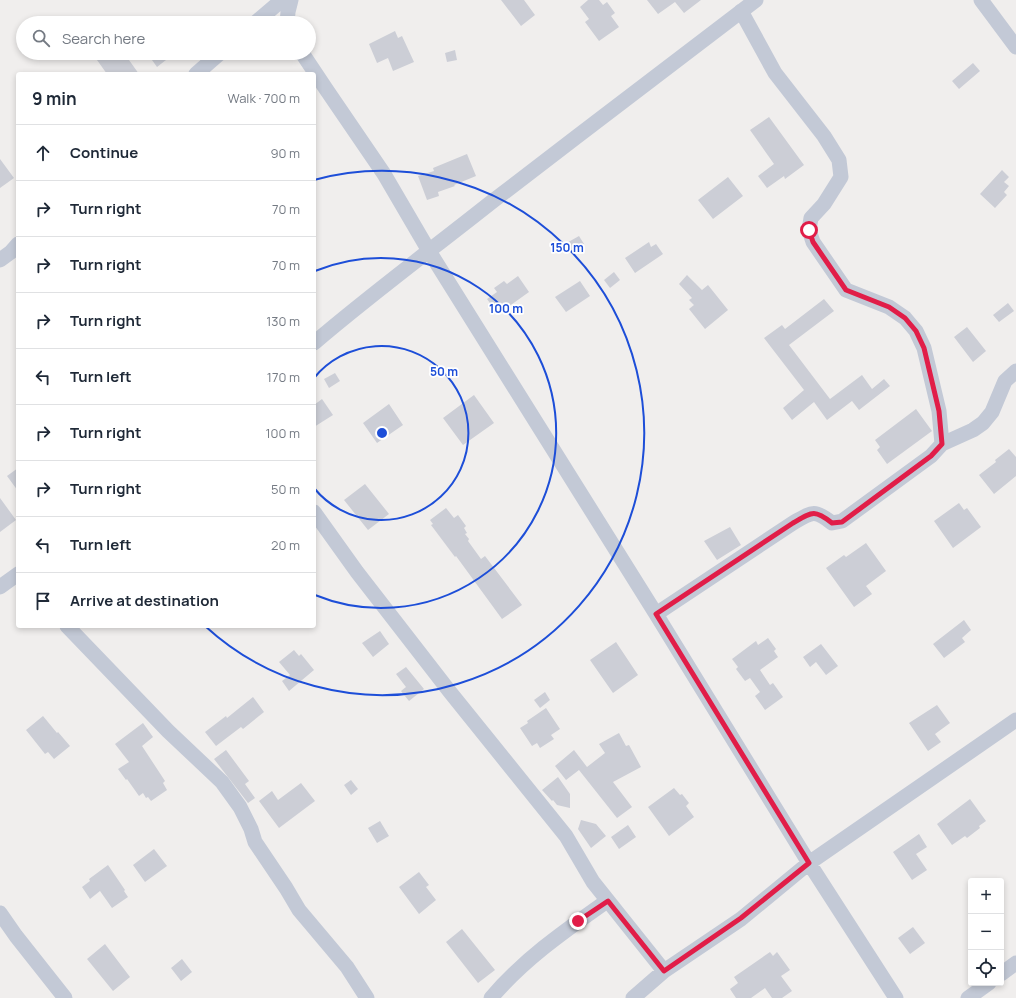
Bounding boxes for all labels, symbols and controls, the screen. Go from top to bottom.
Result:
search box [16,16,316,60]
icon: search [30,27,52,49]
text: Search here [62,28,145,49]
text: 9 min [32,87,77,110]
text: Walk · 700 m [228,89,300,107]
icon: ahead [32,142,54,164]
text: Continue [70,142,138,163]
text: 90 m [270,144,300,162]
icon: right [32,198,54,220]
text: Turn right [70,198,141,219]
text: 70 m [272,200,300,218]
route start [800,221,818,239]
text: 150 m [550,239,584,256]
icon: right [32,254,54,276]
text: Turn right [70,254,141,275]
text: 70 m [272,256,300,274]
text: 100 m [489,300,523,317]
icon: right [32,310,54,332]
text: Turn right [70,310,141,331]
text: 130 m [266,312,300,330]
text: 50 m [430,363,458,380]
icon: left [32,366,54,388]
text: Turn left [70,366,132,387]
text: 170 m [267,368,300,386]
icon: right [32,422,54,444]
text: Turn right [70,422,141,443]
text: 100 m [265,424,300,442]
centre of rings [375,426,389,440]
icon: right [32,478,54,500]
text: Turn right [70,478,141,499]
text: 50 m [271,480,300,498]
icon: left [32,534,54,556]
text: Turn left [70,534,132,555]
text: 20 m [271,536,300,554]
icon: arrive [32,590,54,612]
text: Arrive at destination [70,590,219,611]
map controls [968,878,1004,986]
button: + [968,878,1004,914]
route end [569,912,587,930]
button: − [968,914,1004,950]
button: locate [968,950,1004,986]

